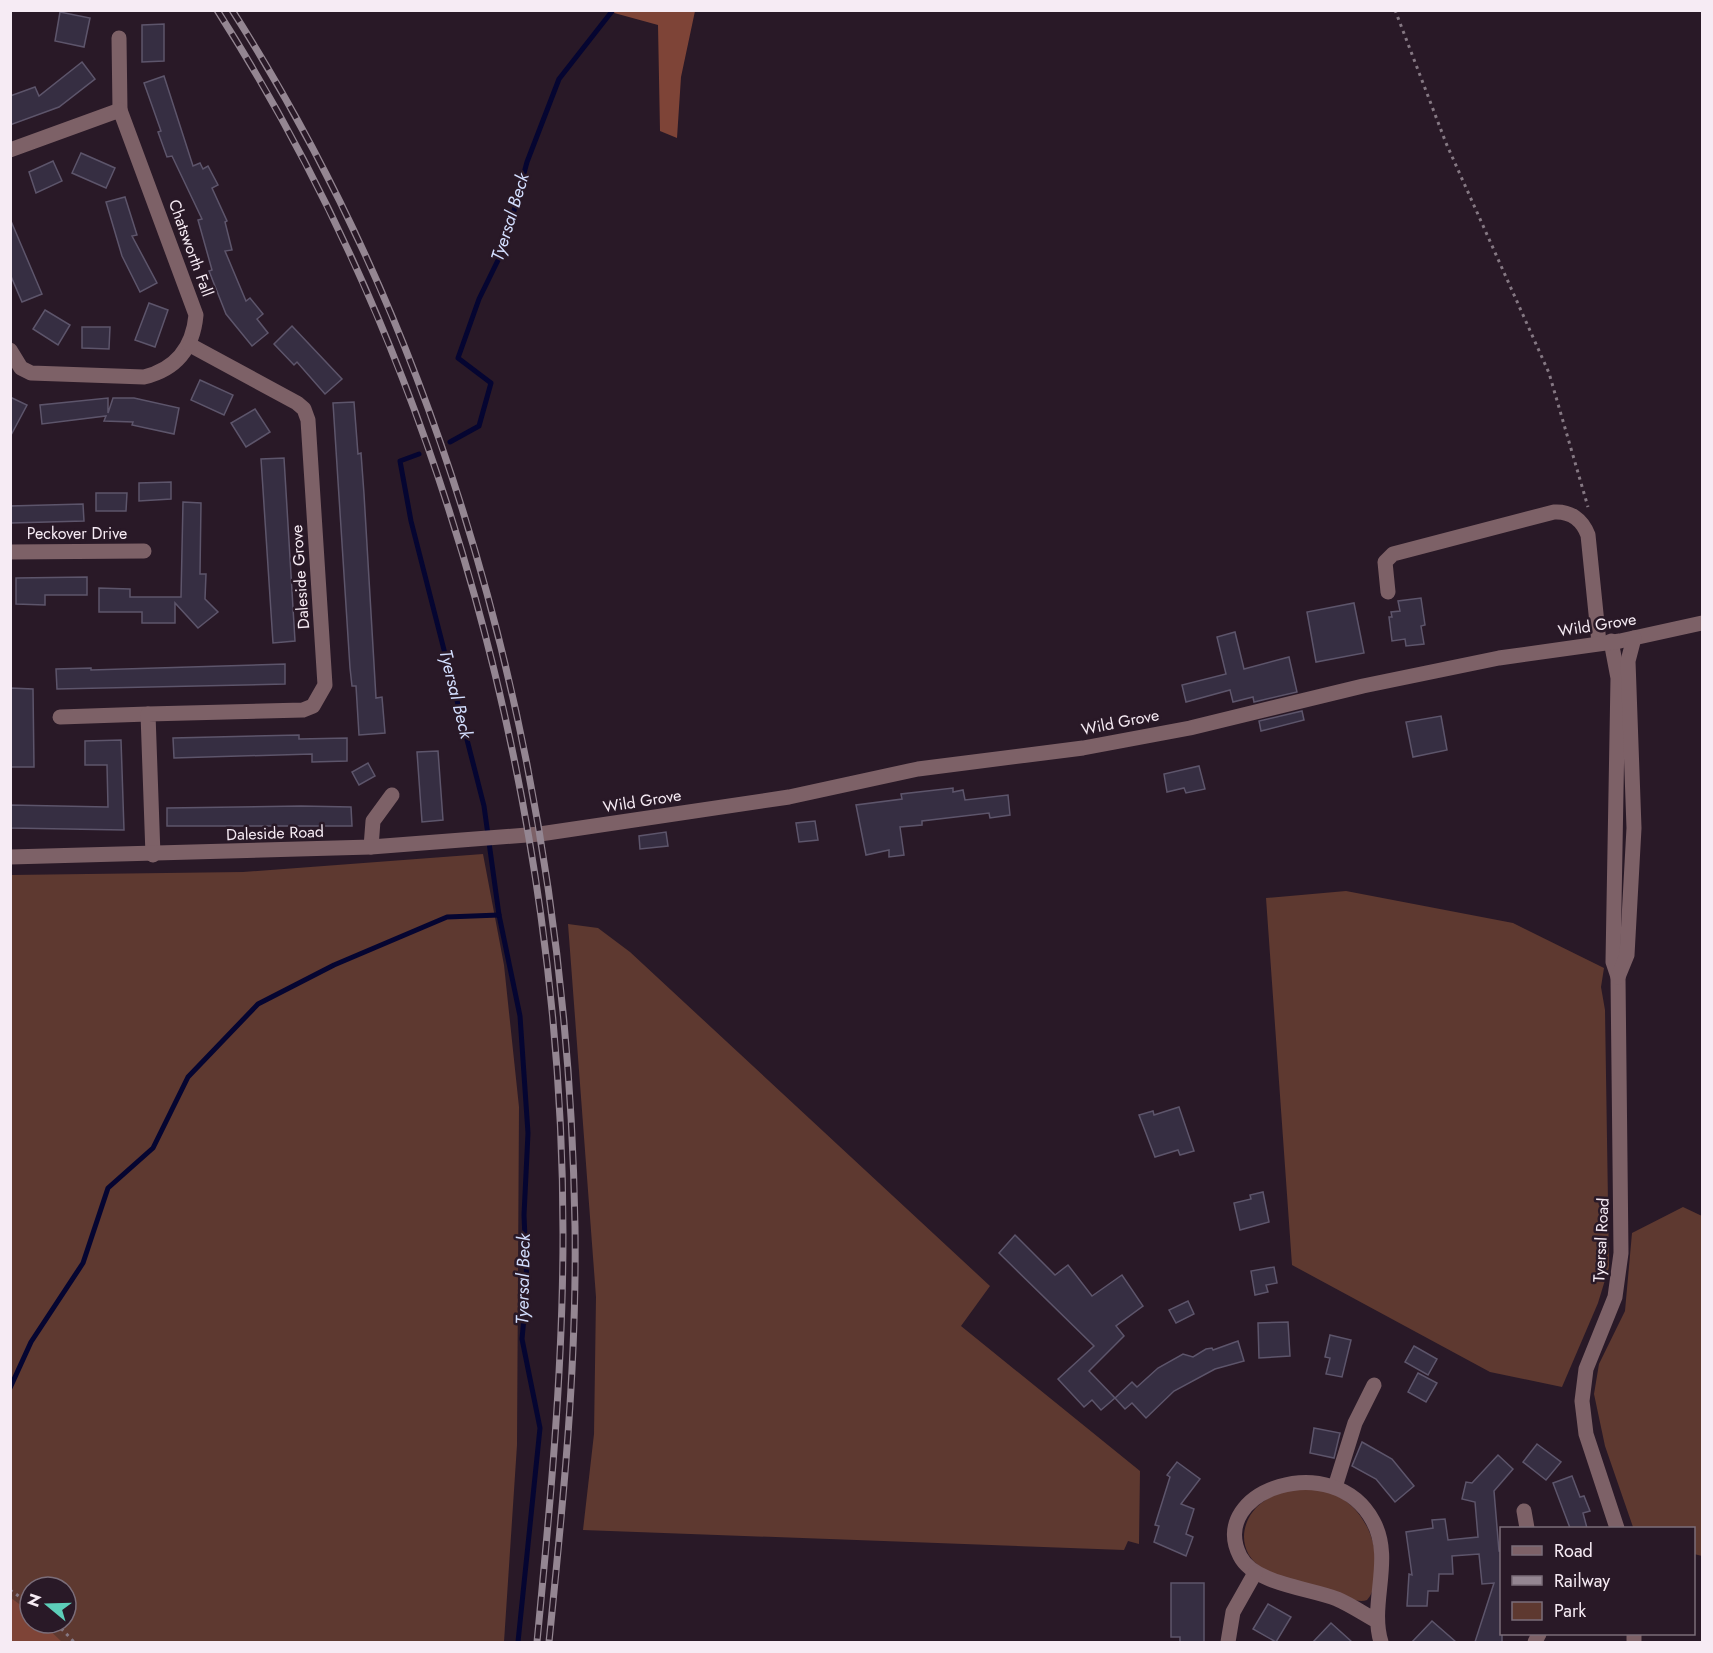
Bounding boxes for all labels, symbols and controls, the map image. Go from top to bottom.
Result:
water label: Tyersal Beck [484,168,536,264]
street label: Chatsworth Fall [163,196,219,300]
street label: Peckover Drive [27,522,127,545]
street label: Daleside Grove [285,524,315,630]
street label: Wild Grove [1556,607,1638,643]
water label: Tyersal Beck [432,647,480,743]
street label: Wild Grove [1079,703,1161,741]
street label: Wild Grove [601,783,683,819]
street label: Daleside Road [226,820,324,846]
street label: Tyersal Road [1587,1197,1615,1283]
water label: Tyersal Beck [509,1232,537,1325]
legend [1500,1527,1695,1635]
text: Road [1554,1538,1593,1564]
text: Railway [1554,1568,1610,1594]
north arrow [18,1575,78,1635]
text: N [21,1591,47,1610]
text: Park [1554,1598,1586,1624]

